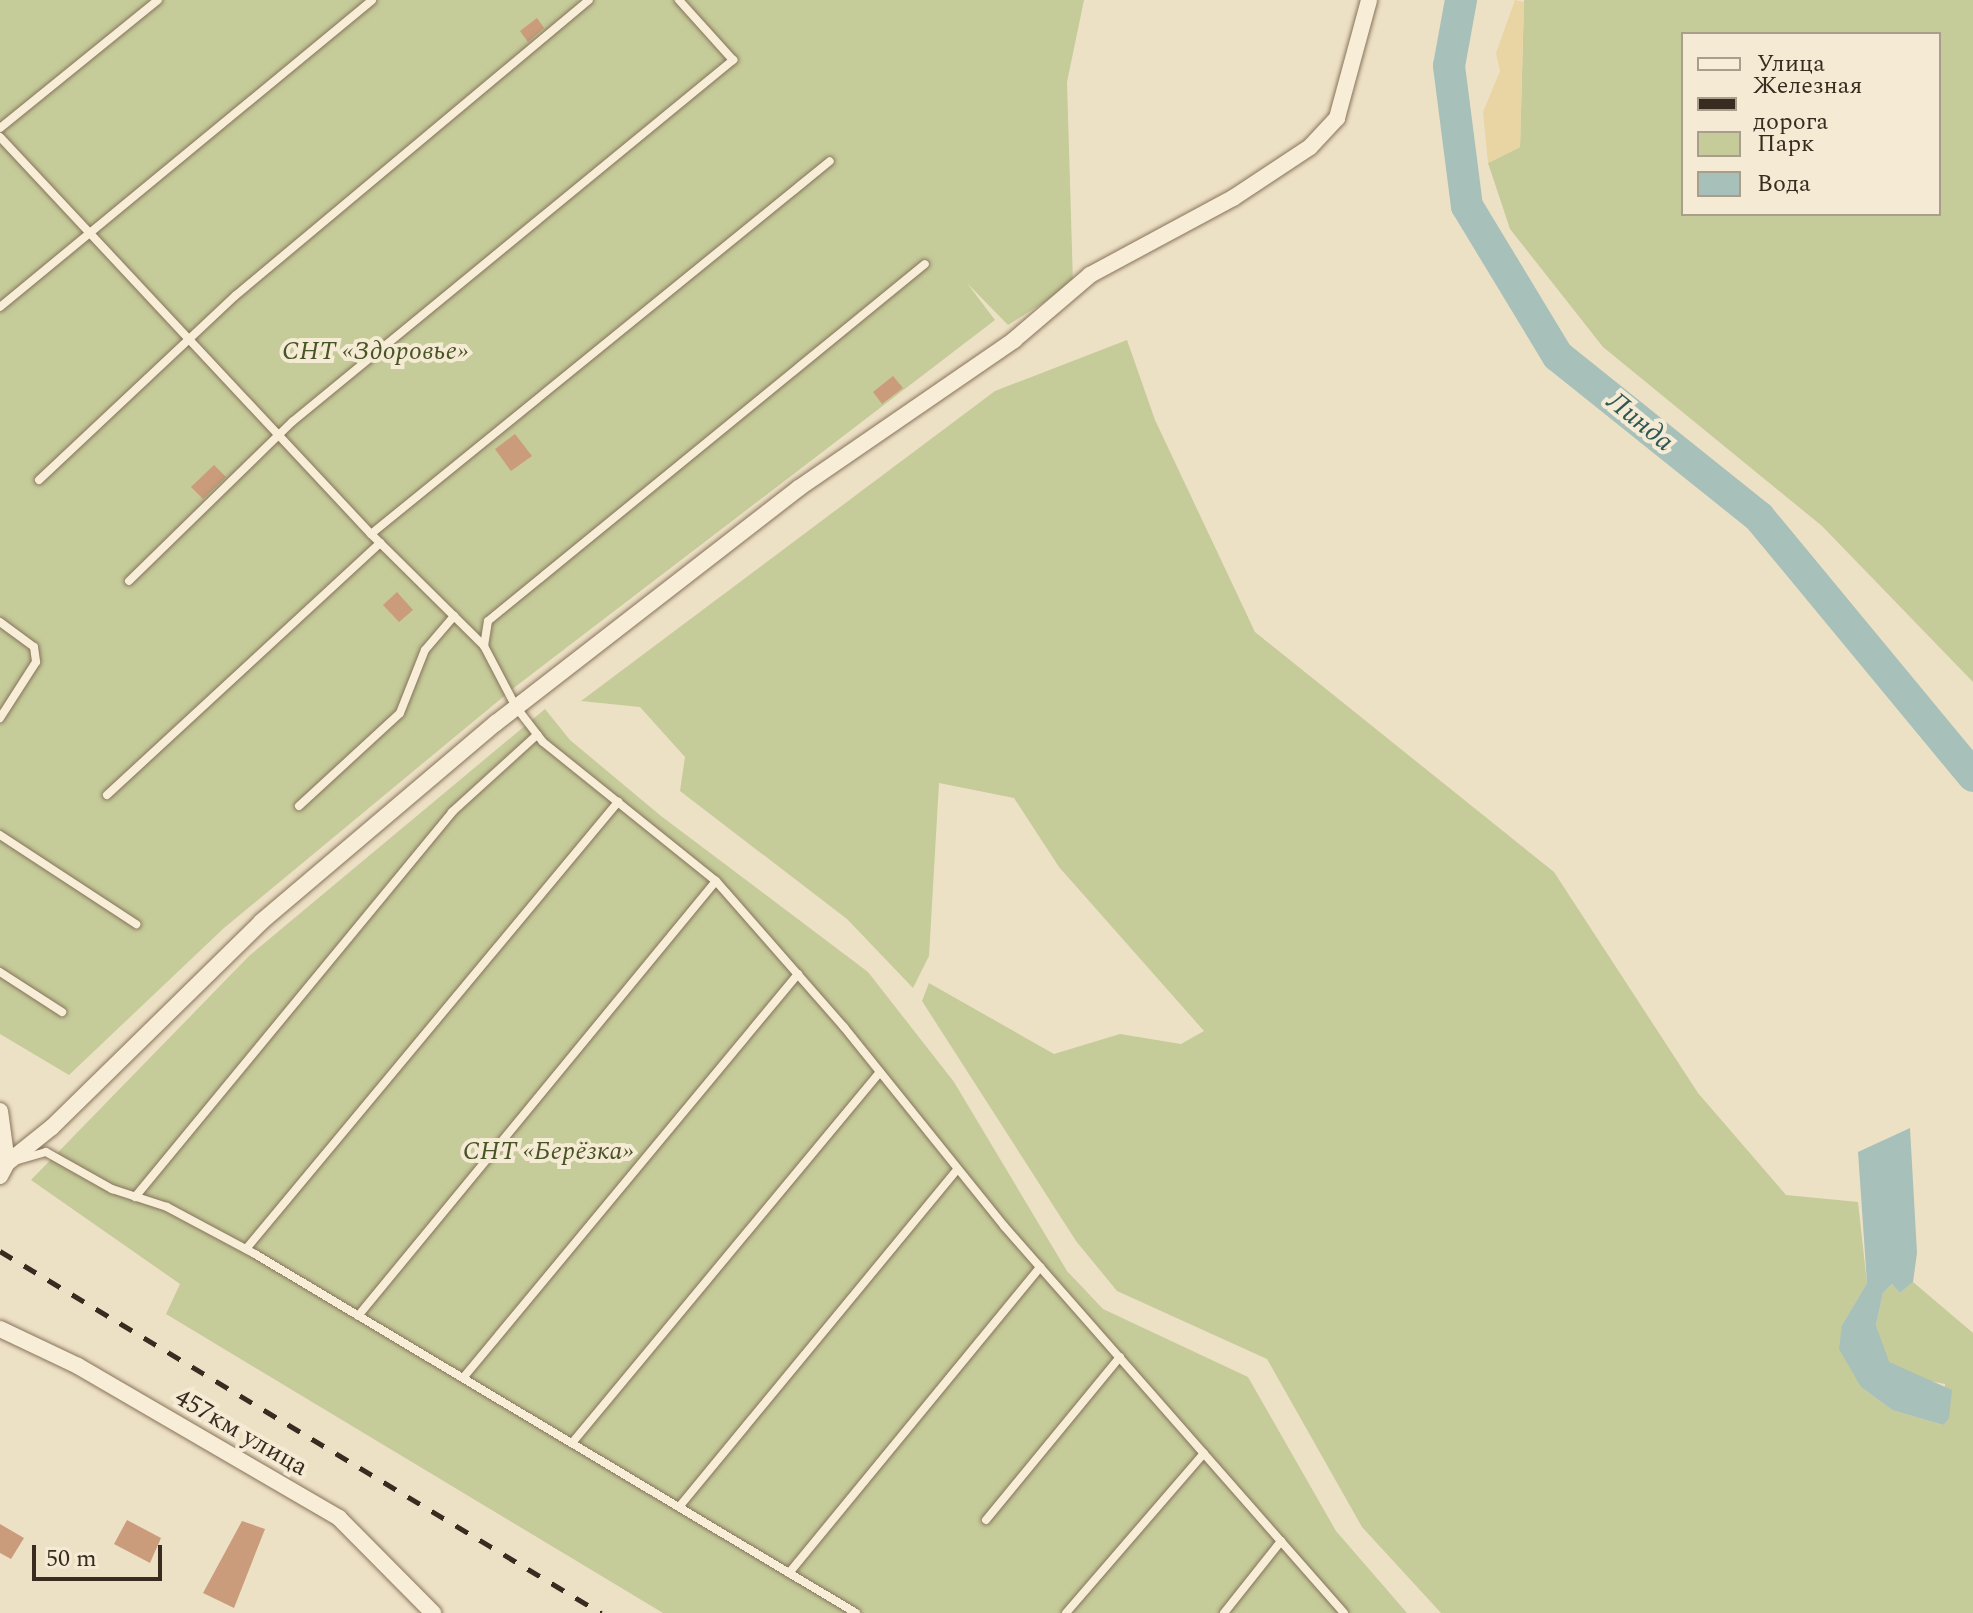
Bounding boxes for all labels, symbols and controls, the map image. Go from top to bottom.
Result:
legend [1681,32,1941,216]
text: Улица [1757,46,1825,82]
text: Железная дорога [1753,68,1862,140]
text: Парк [1757,126,1814,162]
text: Вода [1757,166,1811,202]
park label: СНТ «Здоровье» [282,336,468,368]
water label: Линда [1600,385,1680,459]
park label: СНТ «Берёзка» [463,1136,633,1168]
street label: 457км улица [169,1382,313,1484]
scale bar [36,1529,166,1579]
text: 50 m [46,1541,97,1577]

